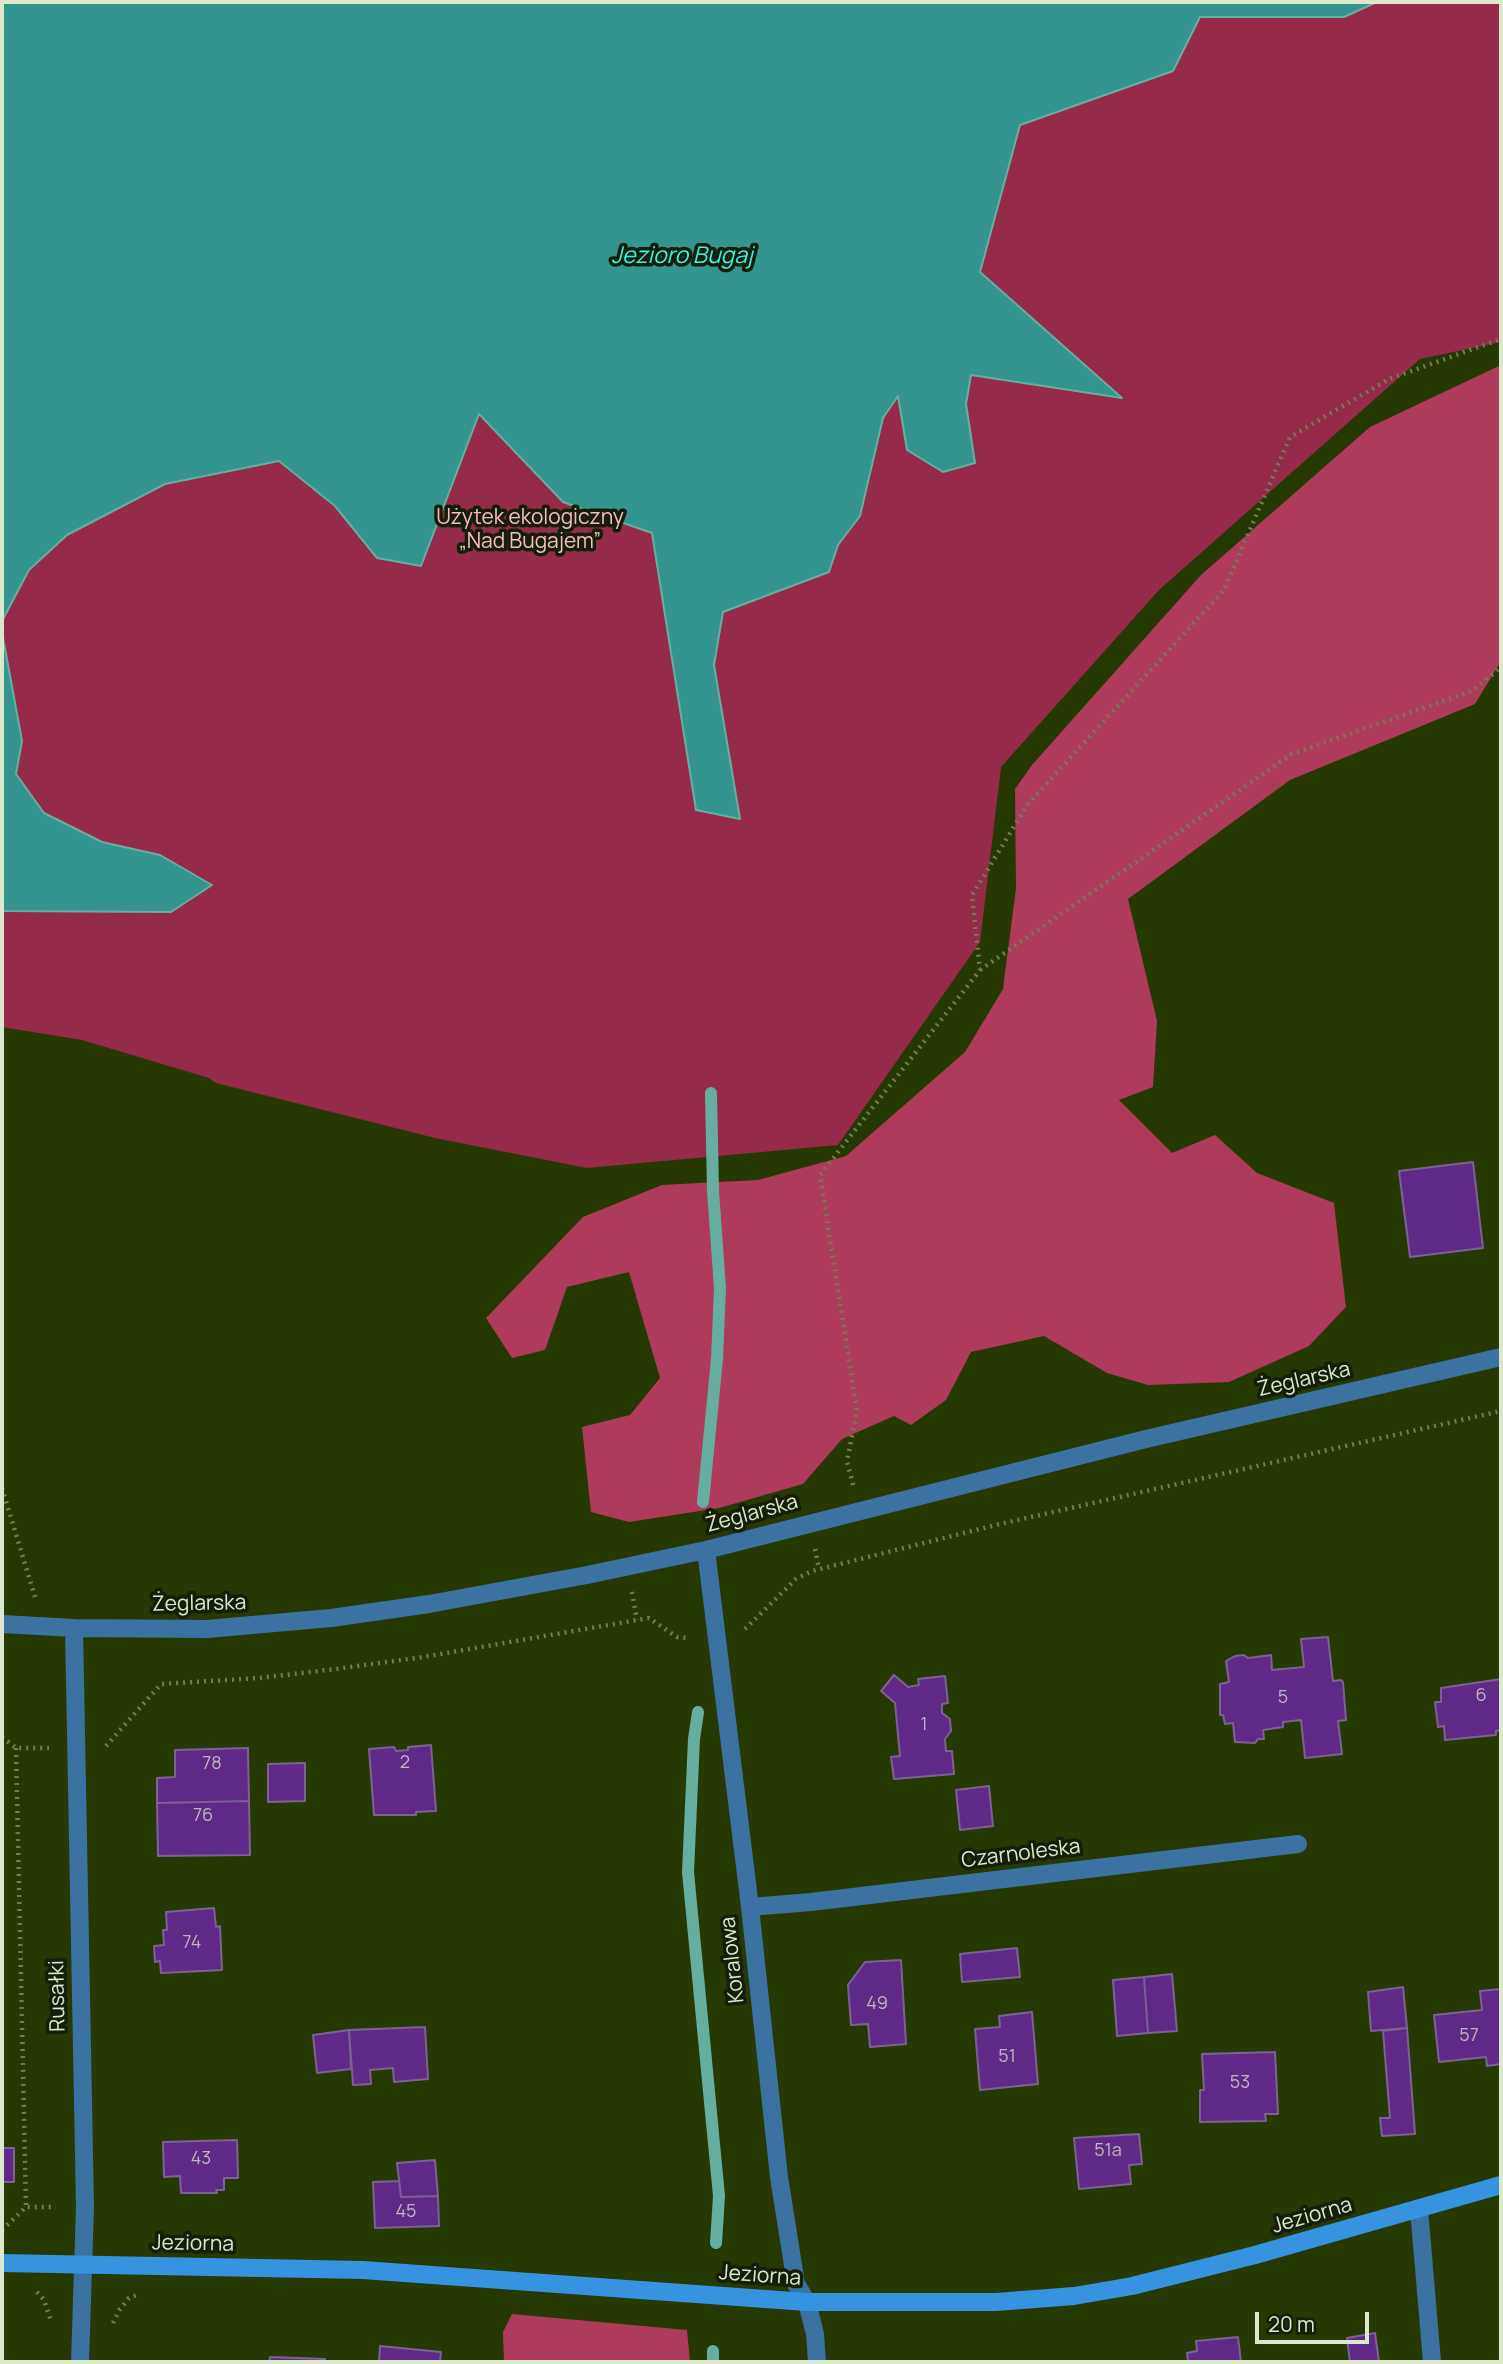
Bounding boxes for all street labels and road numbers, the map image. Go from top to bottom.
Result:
street label: Żeglarska [1255,1357,1353,1403]
street label: Żeglarska [703,1490,801,1538]
street label: Żeglarska [152,1591,246,1617]
street label: Czarnoleska [960,1834,1082,1874]
street label: Koralowa [716,1915,750,2005]
street label: Rusałki [45,1960,71,2032]
street label: Jeziorna [1269,2193,1355,2239]
street label: Jeziorna [152,2231,234,2257]
street label: Jeziorna [718,2261,802,2291]

